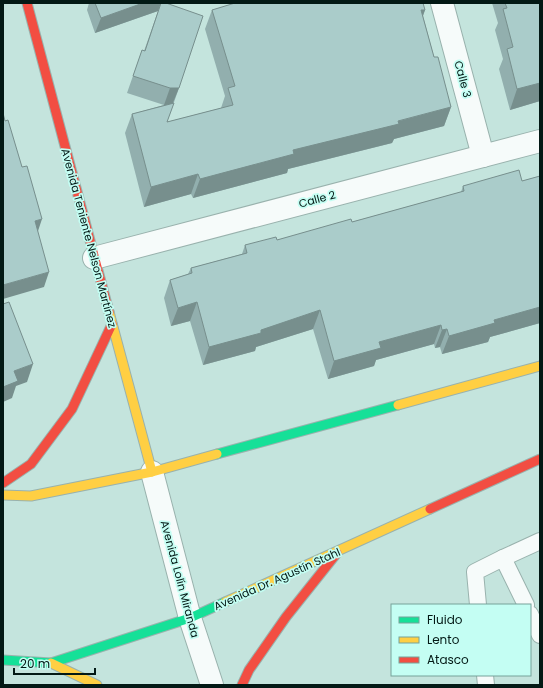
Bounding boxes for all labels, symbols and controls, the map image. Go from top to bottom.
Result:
street label: Calle 3 [450,59,476,99]
street label: Avenida Teniente Nelson Martínez [57,147,121,329]
street label: Calle 2 [297,186,337,212]
street label: Avenida Lolín Miranda [157,519,203,639]
street label: Avenida Dr. Agustín Stahl [211,544,343,614]
legend [391,604,531,676]
text: Fluido [427,611,463,628]
text: Lento [427,631,460,648]
scale bar [14,650,95,676]
text: Atasco [427,651,469,668]
text: 20 m [20,655,50,672]

